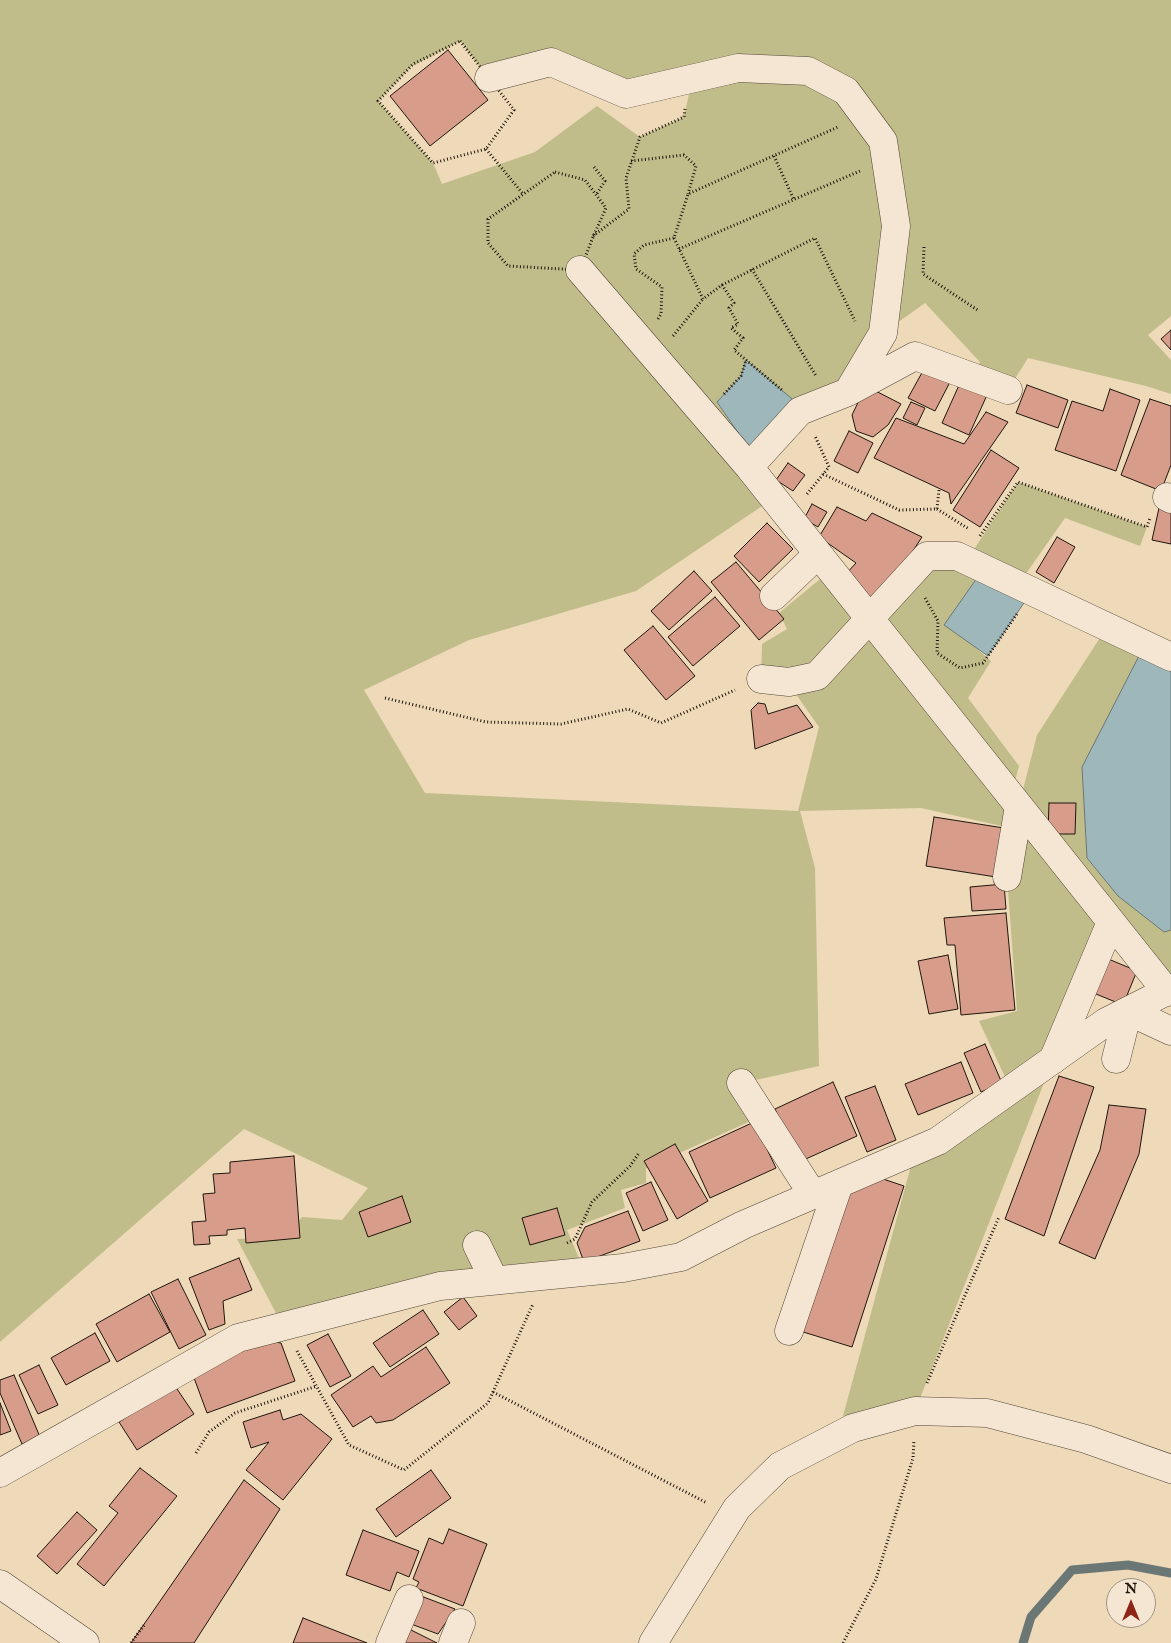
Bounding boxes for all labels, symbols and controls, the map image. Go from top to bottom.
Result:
north arrow [1106,1578,1156,1628]
text: N [1125,1580,1137,1598]

